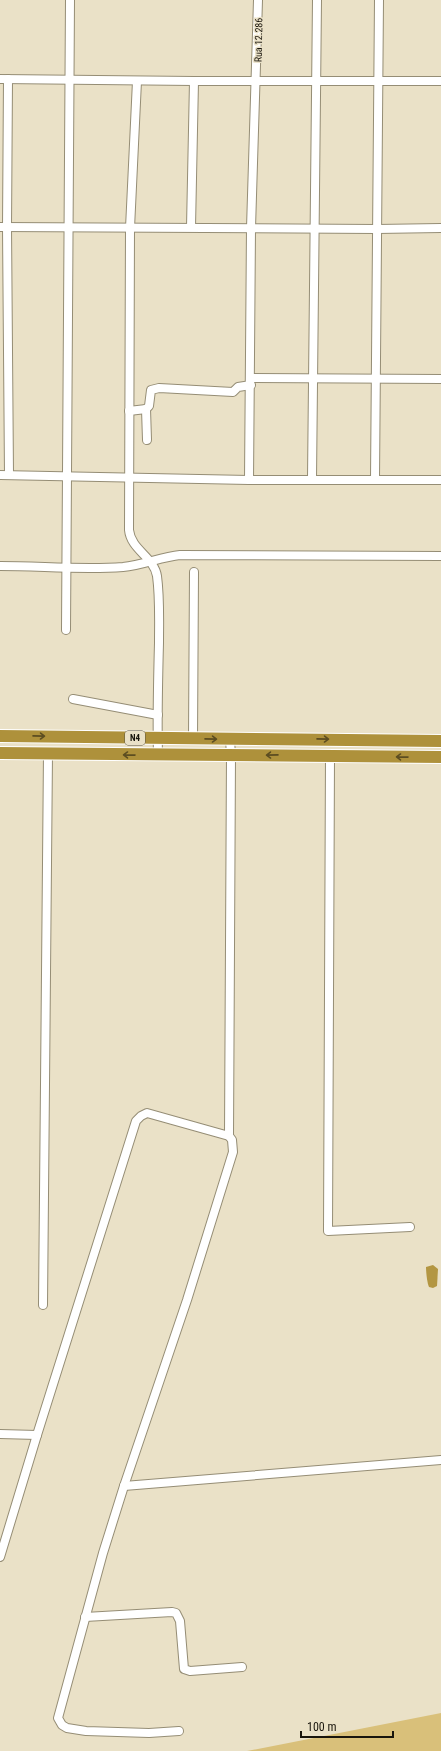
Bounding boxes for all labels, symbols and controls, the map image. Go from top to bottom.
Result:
street label: Rua 12.286 [253,18,264,62]
road number: N4 [125,731,145,745]
one-way arrow [32,732,45,740]
one-way arrow [204,735,217,743]
one-way arrow [316,735,329,743]
one-way arrow [123,751,136,759]
one-way arrow [266,752,279,759]
one-way arrow [396,753,409,761]
scale bar [301,1713,393,1739]
text: 100 m [307,1720,337,1734]

